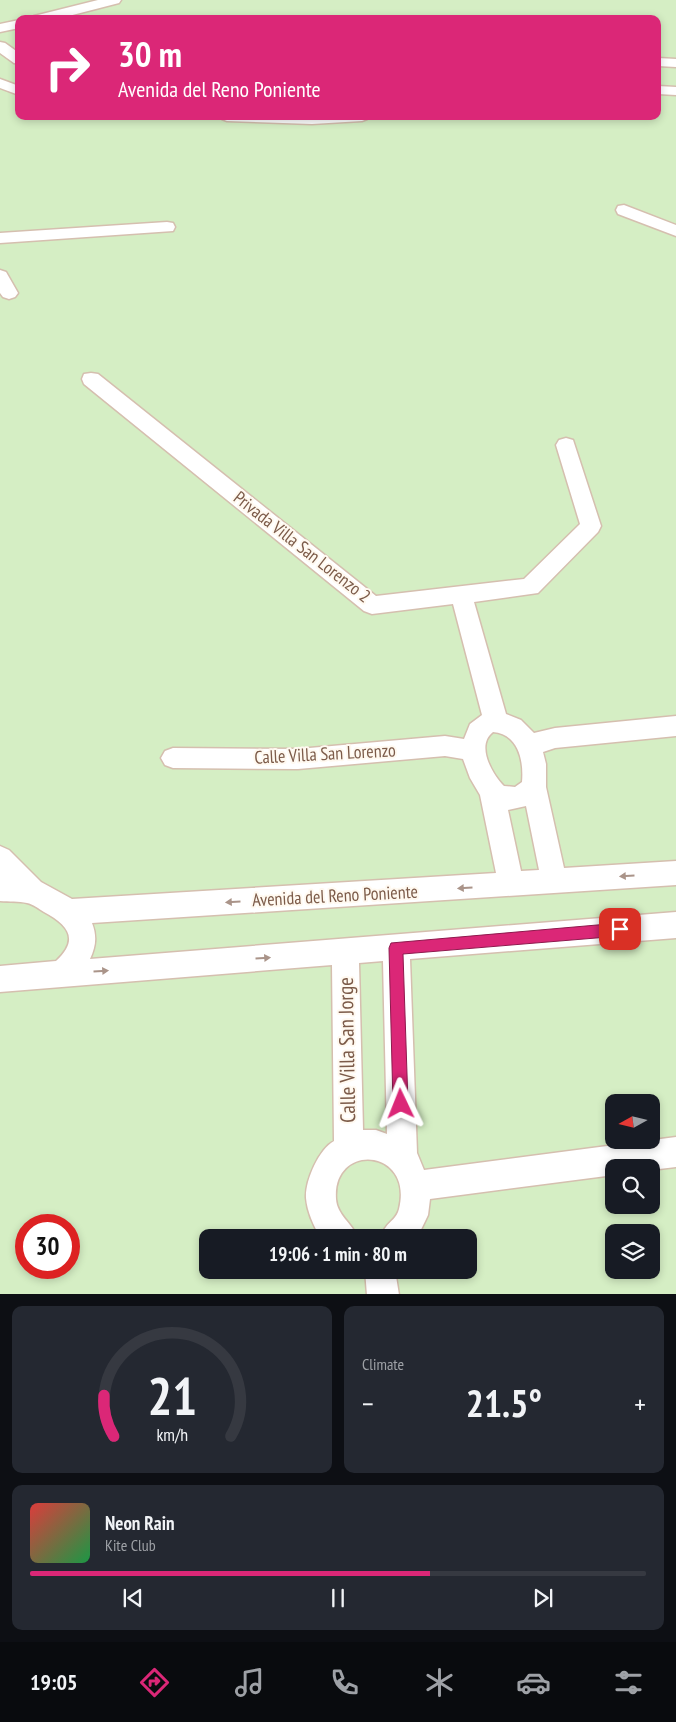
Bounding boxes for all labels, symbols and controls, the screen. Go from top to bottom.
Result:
text: 30 m [118,31,182,77]
icon: right [35,35,100,100]
text: Avenida del Reno Poniente [118,75,321,103]
street label: Privada Villa San Lorenzo 2 [229,486,376,607]
street label: Calle Villa San Lorenzo [254,738,396,769]
one-way arrow [619,873,635,881]
street label: Avenida del Reno Poniente [252,880,418,911]
one-way arrow [457,885,473,893]
one-way arrow [225,899,241,907]
pin [599,908,641,950]
icon: arrive [606,915,634,943]
one-way arrow [255,954,271,962]
one-way arrow [93,966,109,974]
street label: Calle Villa San Jorge [332,977,361,1123]
position arrow [374,1077,426,1129]
north arrow [605,1094,660,1149]
map controls [605,1094,660,1279]
button: search [605,1159,660,1214]
speed limit sign: 30 [15,1214,80,1279]
button: layers [605,1224,660,1279]
text: 19:06 · 1 min · 80 m [269,1242,407,1266]
text: Climate [362,1354,404,1374]
text: 21 [147,1362,197,1429]
text: 21.5° [466,1378,542,1427]
text: − [362,1385,374,1422]
text: + [634,1385,646,1422]
text: km/h [156,1423,188,1446]
text: Neon Rain [105,1511,174,1535]
text: Kite Club [105,1535,156,1555]
icon: previous [119,1584,147,1612]
icon: pause [324,1584,352,1612]
icon: next [529,1584,557,1612]
icon: directions [137,1665,172,1700]
icon: music [232,1665,267,1700]
icon: phone [327,1665,362,1700]
icon: climate [422,1665,457,1700]
icon: car [516,1665,551,1700]
icon: filters [611,1665,646,1700]
text: 19:05 [30,1668,77,1696]

